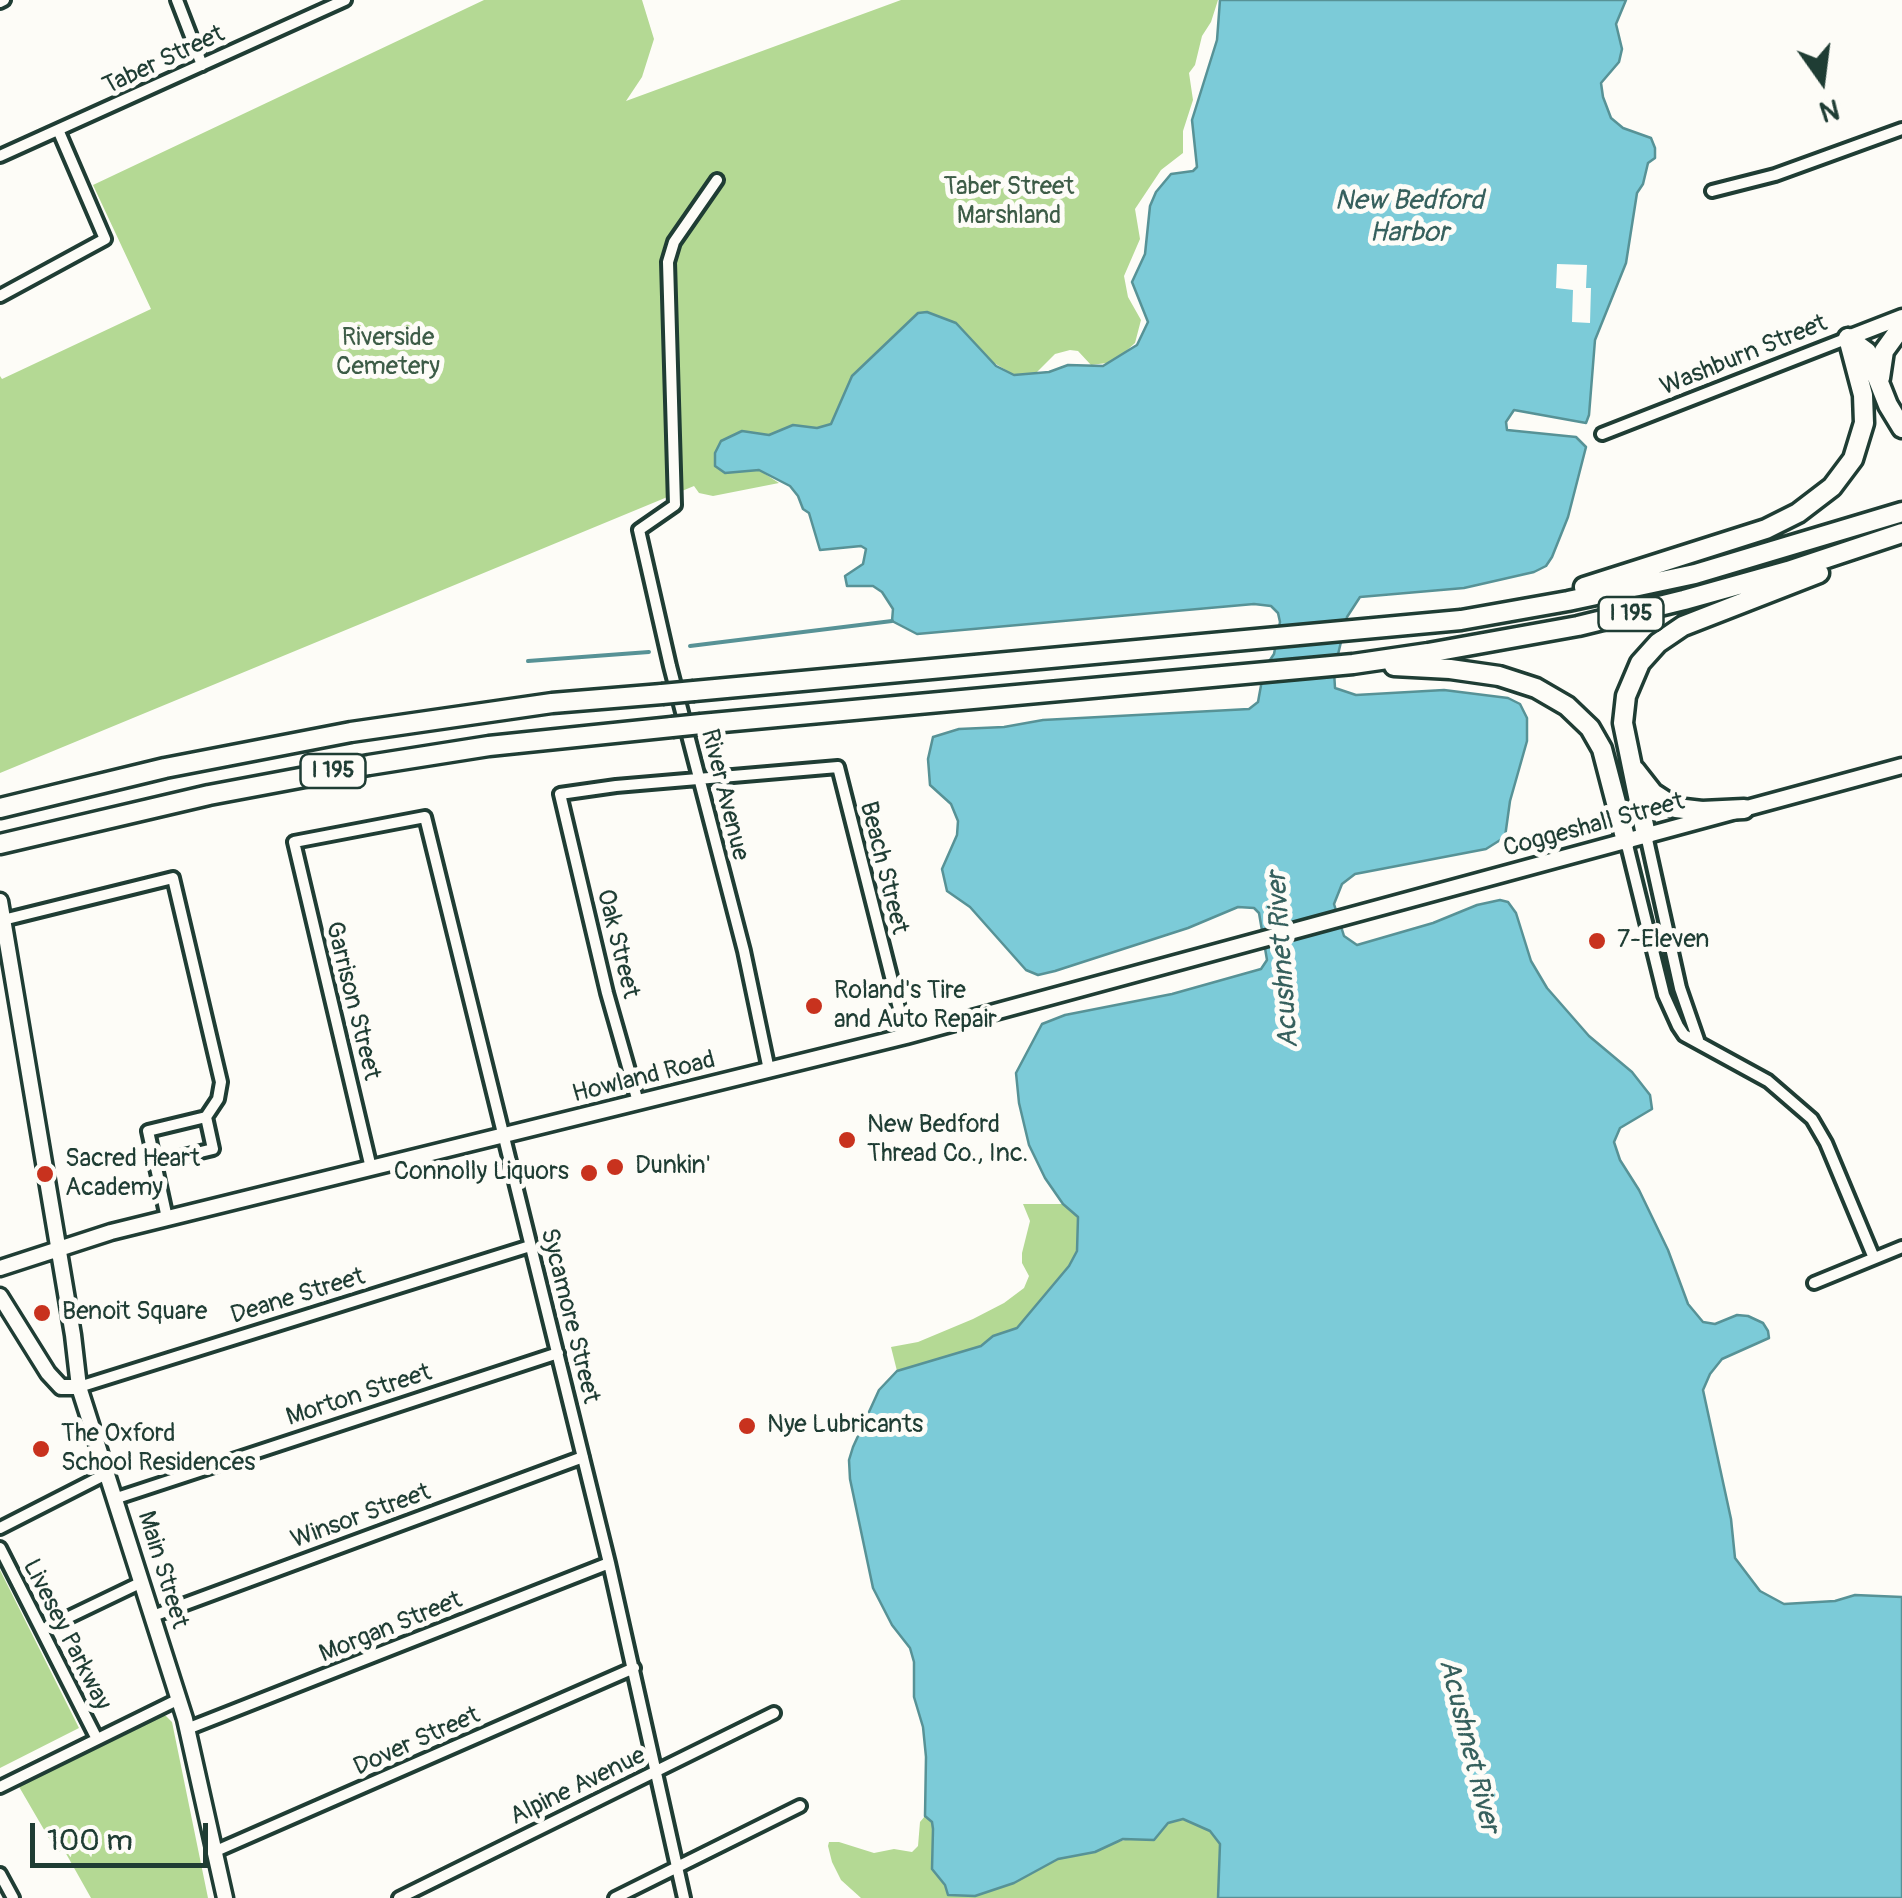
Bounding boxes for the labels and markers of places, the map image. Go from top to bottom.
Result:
place label: 7-Eleven [1617,926,1709,956]
marker: 7-Eleven [1586,930,1608,952]
place label: Roland's Tire and Auto Repair [834,977,997,1036]
marker: Roland's Tire and Auto Repair [803,995,825,1017]
place label: New Bedford Thread Co., Inc. [867,1111,1028,1170]
marker: New Bedford Thread Co., Inc. [836,1129,858,1151]
place label: Sacred Heart Academy [65,1145,200,1204]
place label: Dunkin' [635,1152,711,1182]
marker: Dunkin' [604,1156,626,1178]
place label: Connolly Liquors [394,1158,569,1188]
marker: Connolly Liquors [578,1162,600,1184]
marker: Sacred Heart Academy [34,1163,56,1185]
place label: Benoit Square [62,1298,207,1328]
marker: Benoit Square [31,1302,53,1324]
place label: Nye Lubricants [767,1411,923,1441]
marker: Nye Lubricants [736,1415,758,1437]
place label: The Oxford School Residences [61,1420,255,1479]
marker: The Oxford School Residences [30,1438,52,1460]

